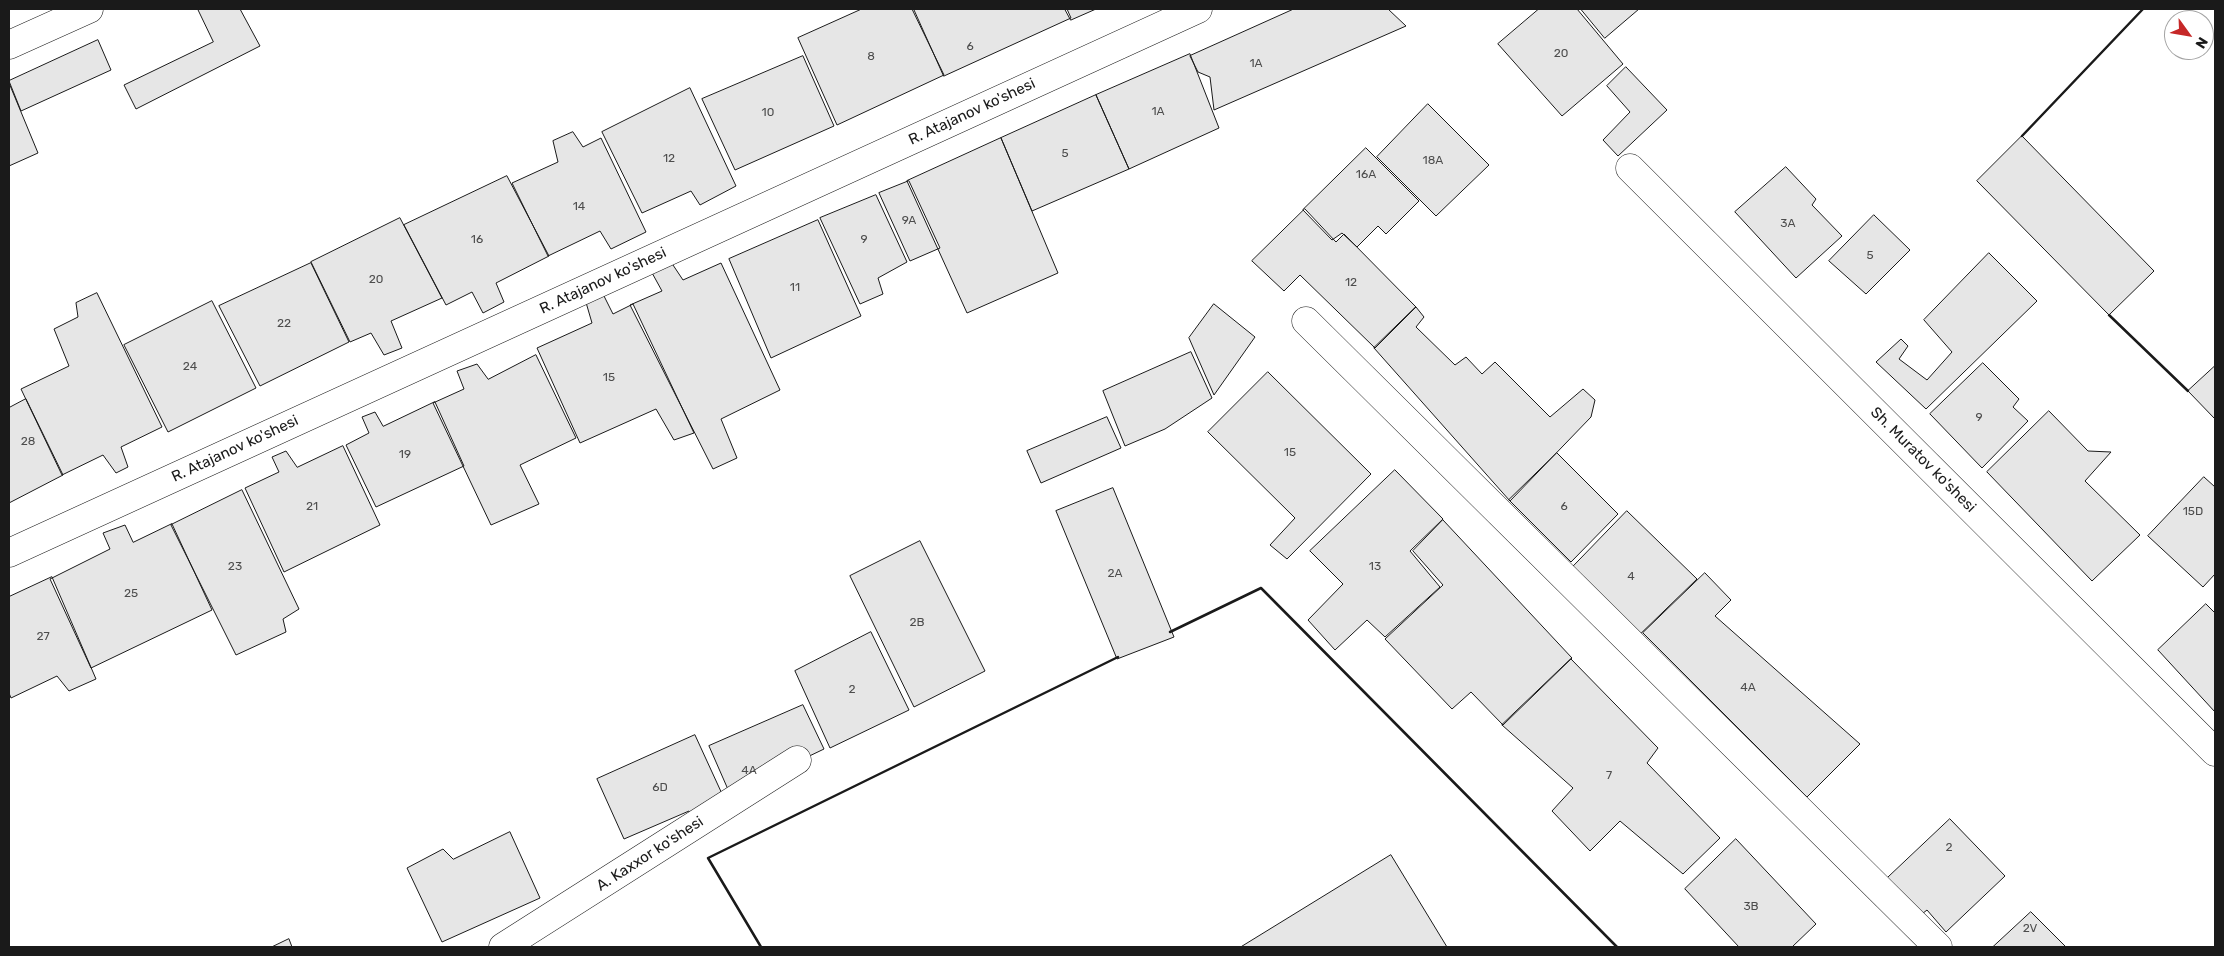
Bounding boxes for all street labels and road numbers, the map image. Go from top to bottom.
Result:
street label: R. Atajanov ko'shesi [906,75,1038,149]
street label: R. Atajanov ko'shesi [537,244,669,318]
street label: Sh. Muratov ko'shesi [1867,404,1979,516]
street label: R. Atajanov ko'shesi [169,412,301,486]
street label: A. Kaxxor ko'shesi [593,813,707,895]

